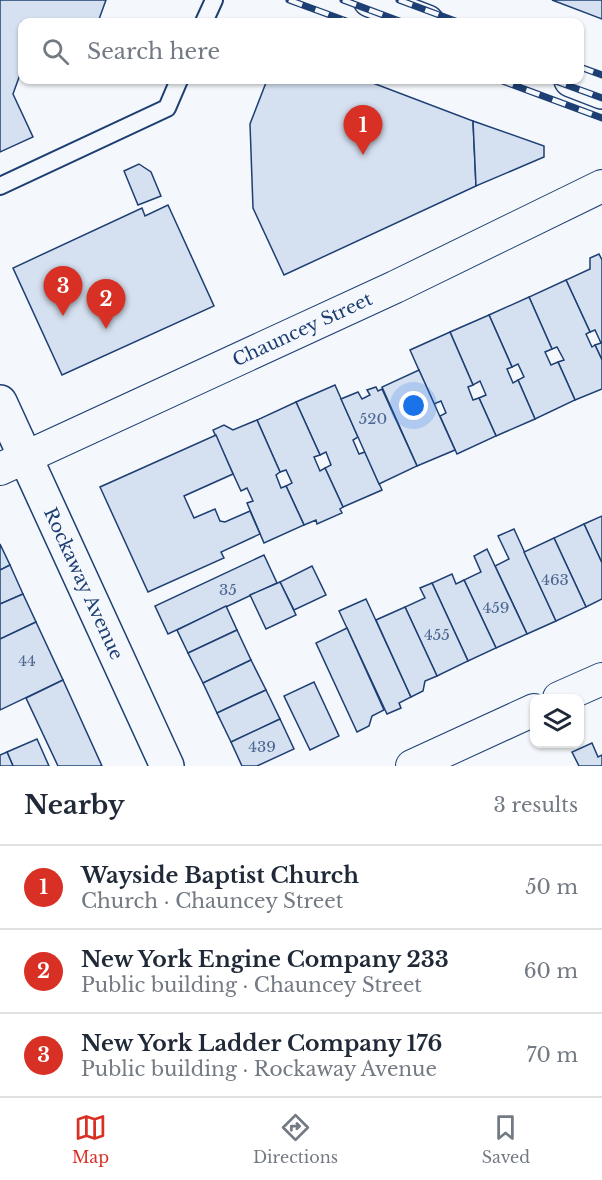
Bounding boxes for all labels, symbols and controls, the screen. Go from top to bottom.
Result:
search box [18,18,584,84]
icon: search [39,35,72,68]
text: Search here [87,38,220,65]
pin: 1 [344,106,382,155]
pin: 3 [44,266,82,316]
pin: 2 [86,280,126,329]
street label: Chauncey Street [229,288,376,371]
your location [399,391,428,420]
house number: 520 [359,409,387,428]
street label: Rockaway Avenue [39,504,128,663]
house number: 463 [541,570,569,589]
house number: 35 [219,580,237,599]
house number: 459 [483,598,509,617]
house number: 455 [424,625,450,644]
house number: 44 [18,651,36,670]
map controls [530,694,584,748]
button: layers [530,694,584,748]
house number: 439 [248,737,276,756]
text: Nearby [24,789,125,821]
text: 3 results [494,793,578,817]
text: Wayside Baptist Church [81,862,359,889]
text: 1 [39,875,48,899]
text: 50 m [525,875,578,899]
text: Church · Chauncey Street [81,889,343,913]
text: New York Engine Company 233 [81,946,449,973]
text: 2 [37,959,50,983]
text: 60 m [524,959,578,983]
text: Public building · Chauncey Street [81,973,422,997]
text: New York Ladder Company 176 [81,1030,442,1057]
text: 3 [37,1043,50,1067]
text: 70 m [526,1043,578,1067]
text: Public building · Rockaway Avenue [81,1057,437,1081]
tab: Map [72,1111,109,1167]
tab: Directions [253,1111,338,1167]
tab: Saved [482,1111,530,1167]

